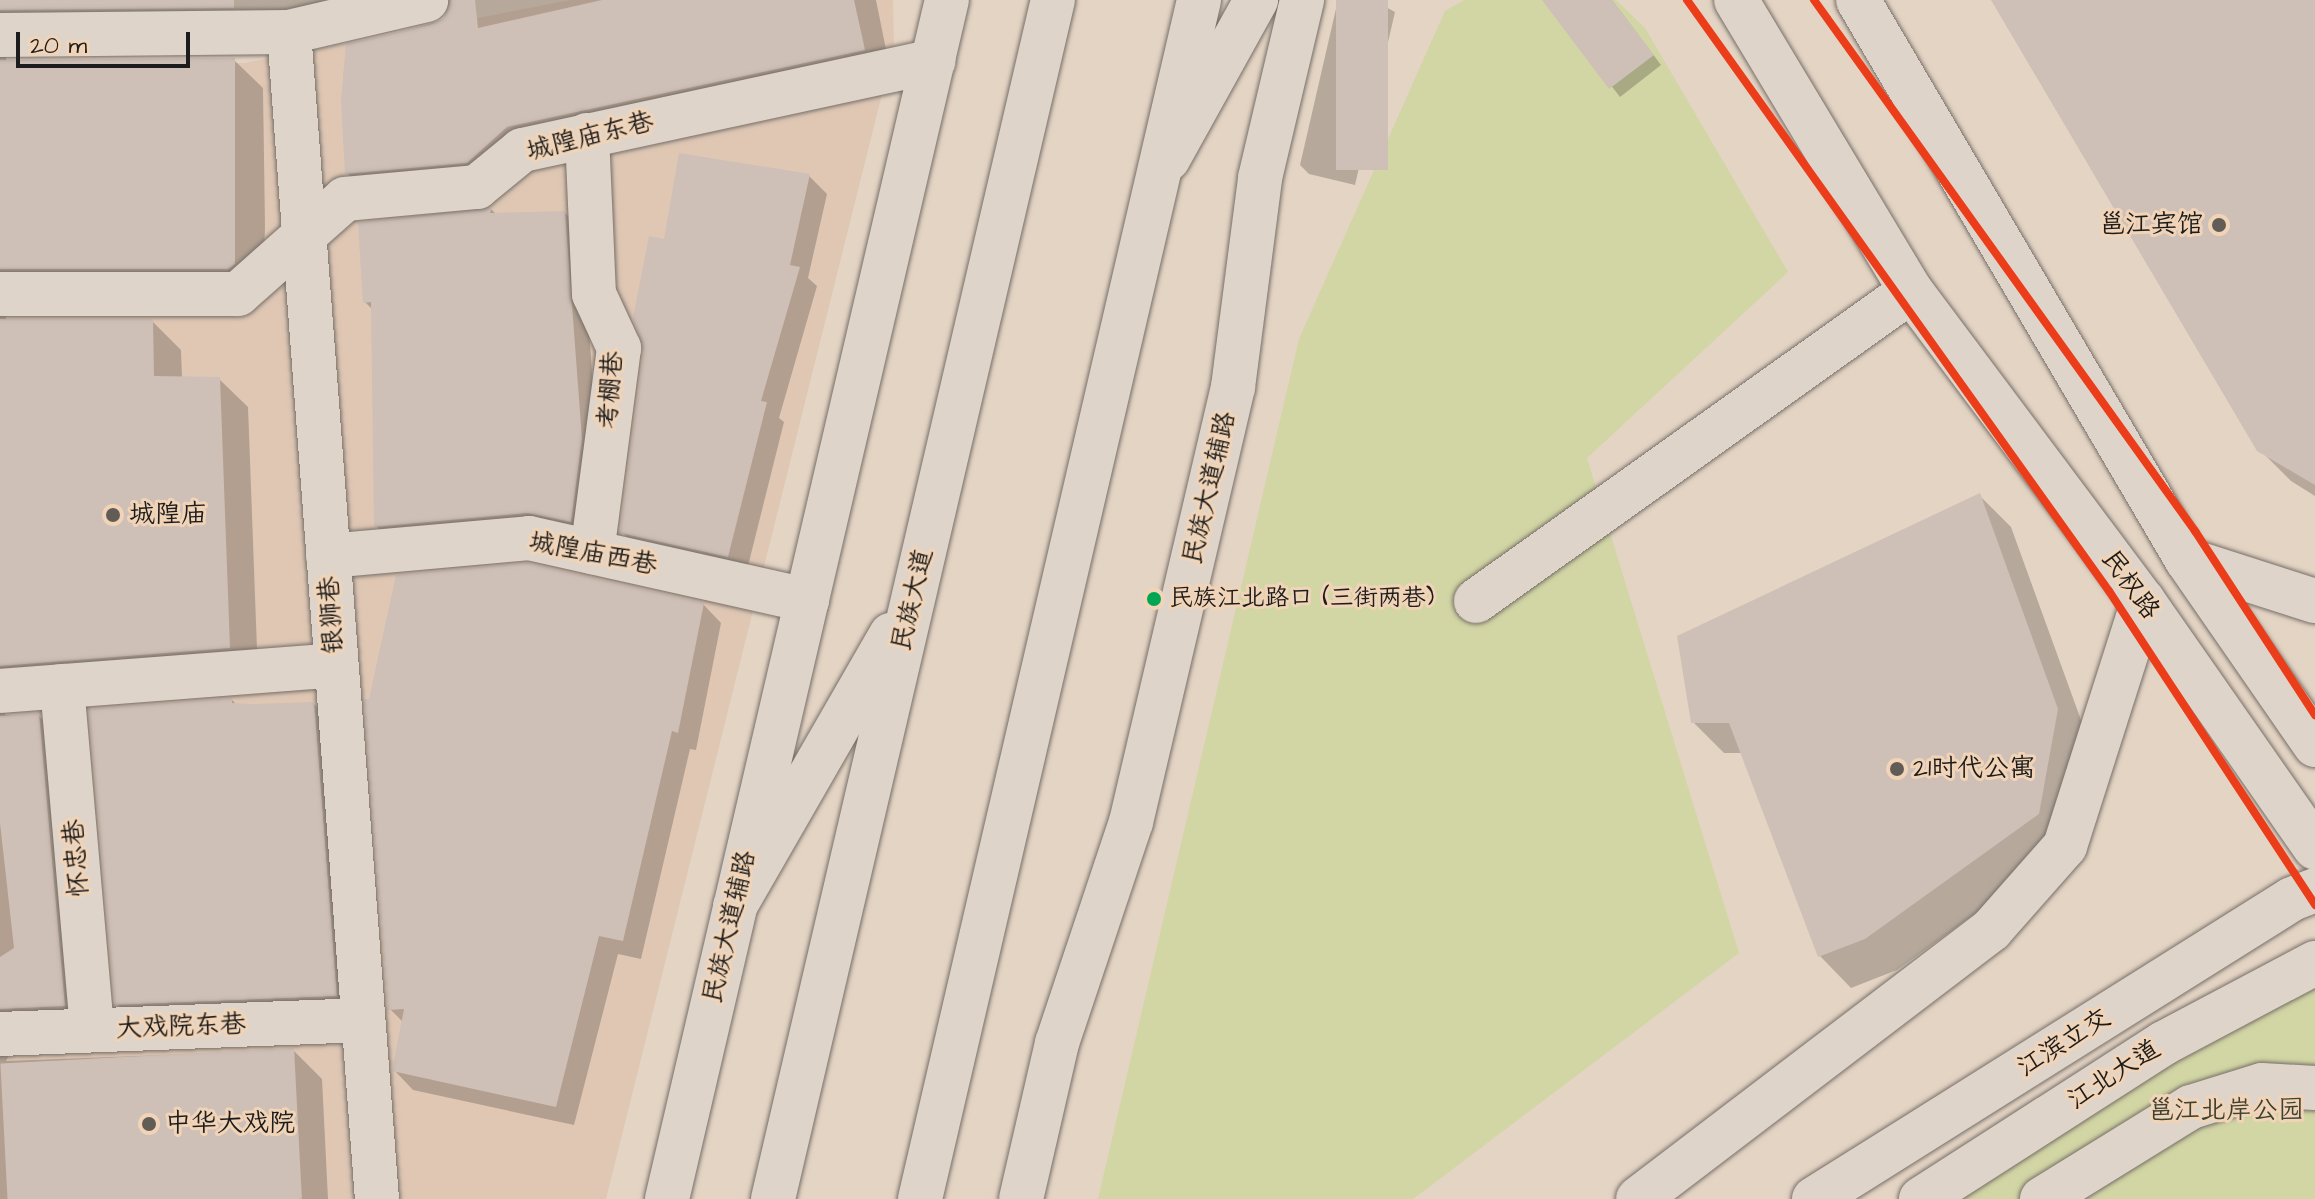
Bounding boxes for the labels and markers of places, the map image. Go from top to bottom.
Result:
place label: 邕江宾馆 [2099,209,2203,241]
marker: 邕江宾馆 [2210,216,2228,234]
place label: 城隍庙 [129,499,207,531]
marker: 城隍庙 [104,506,122,524]
place label: 民族江北路口 (三街两巷) [1169,585,1434,613]
marker: 民族江北路口 (三街两巷) [1146,591,1162,607]
place label: 21时代公寓 [1913,753,2035,785]
marker: 21时代公寓 [1888,760,1906,778]
place label: 中华大戏院 [165,1108,295,1140]
marker: 中华大戏院 [140,1115,158,1133]

